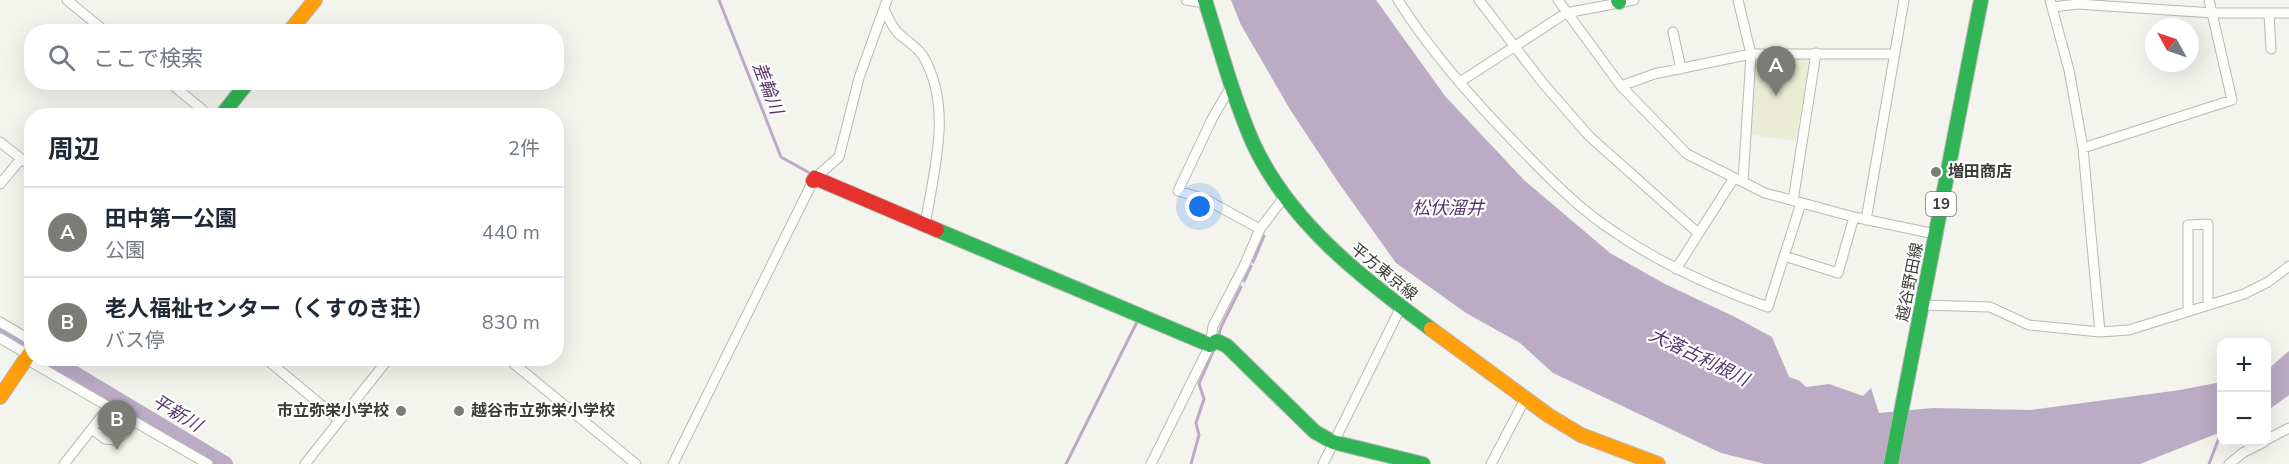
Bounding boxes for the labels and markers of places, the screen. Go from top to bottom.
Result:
pin: A [1756,46,1796,96]
place label: 増田商店 [1948,161,2012,183]
marker: 増田商店 [1929,165,1943,179]
pin: B [98,400,136,450]
place label: 市立弥栄小学校 [277,400,389,422]
place label: 越谷市立弥栄小学校 [471,400,615,422]
marker: 市立弥栄小学校 [394,404,408,418]
marker: 越谷市立弥栄小学校 [452,404,466,418]

